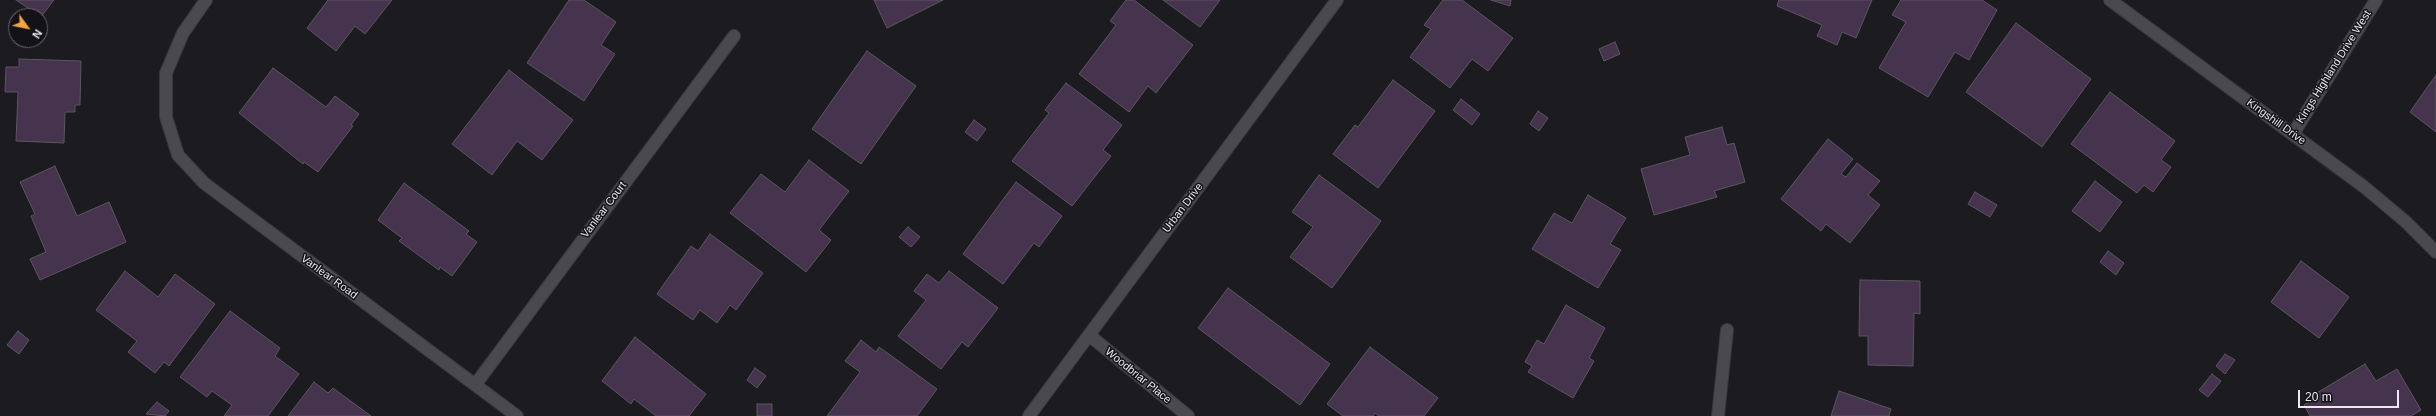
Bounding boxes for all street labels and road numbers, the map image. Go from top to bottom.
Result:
street label: Kings Highland Drive West [2294,8,2374,126]
street label: Kingshill Drive [2244,96,2308,148]
street label: Vanlear Court [579,179,629,241]
street label: Urban Drive [1160,181,1206,235]
street label: Vanlear Road [298,252,360,302]
street label: Woodbriar Place [1102,345,1174,407]

